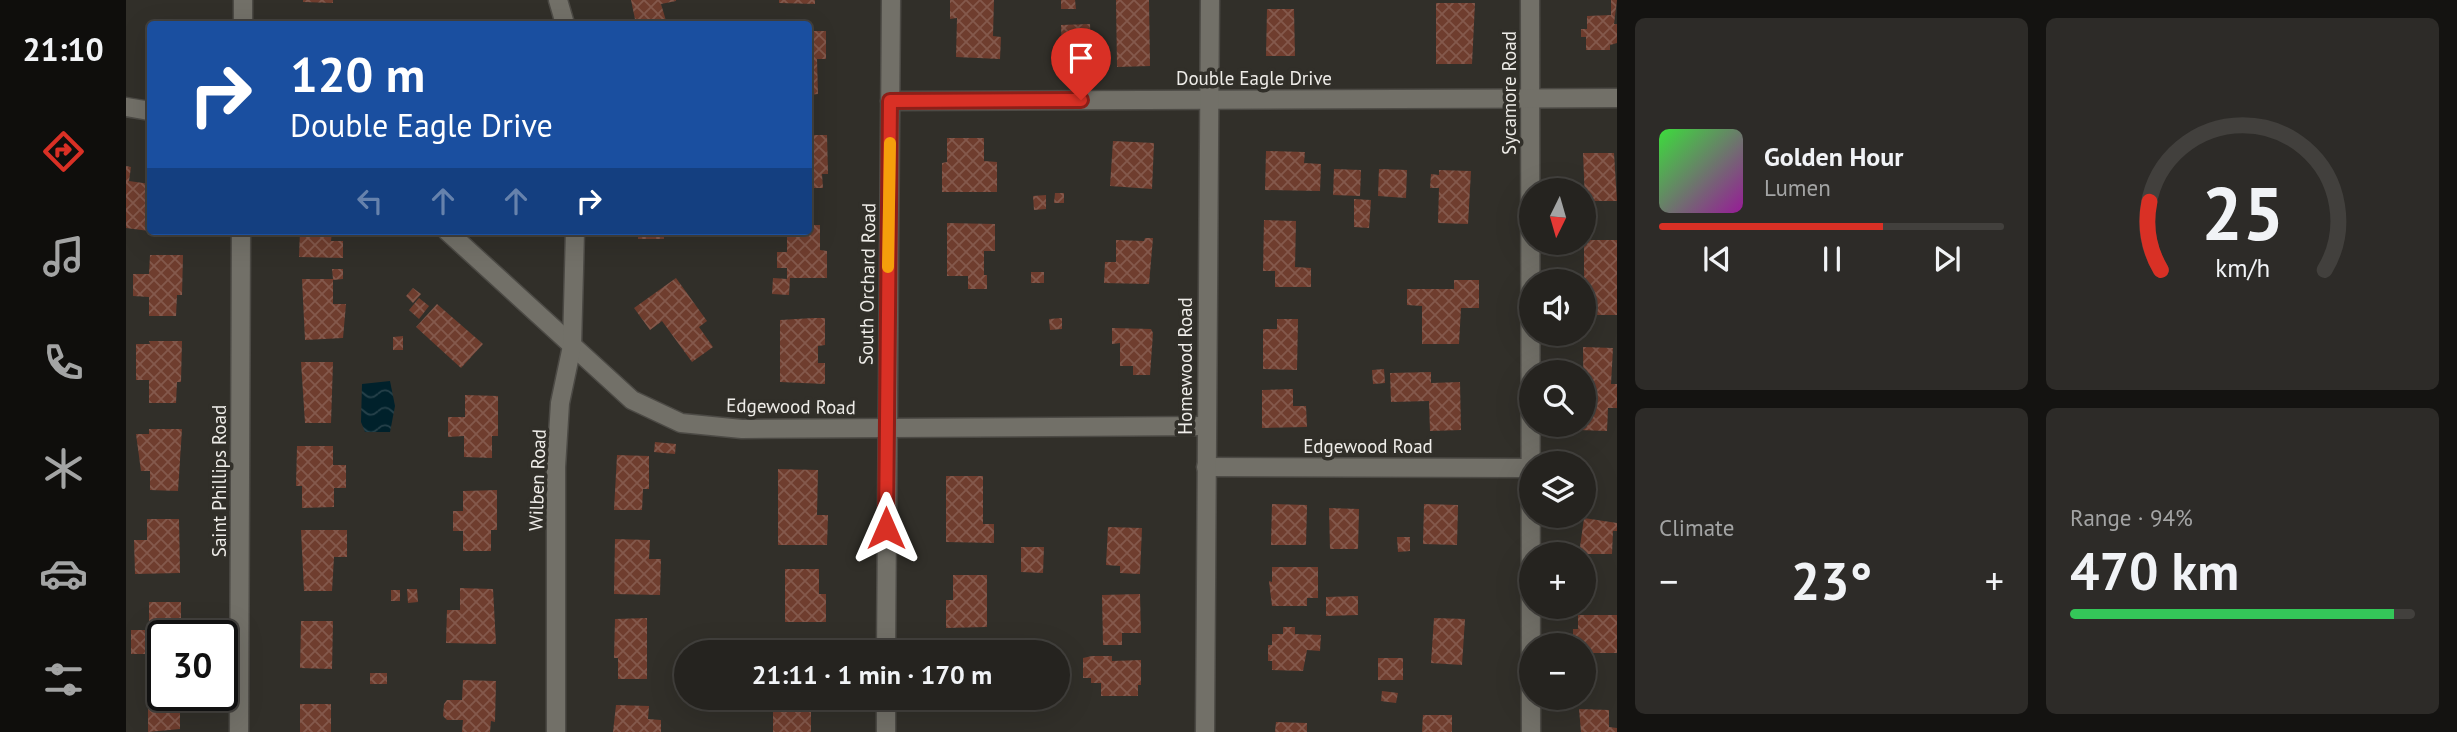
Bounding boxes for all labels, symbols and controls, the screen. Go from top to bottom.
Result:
text: 21:10 [22,28,104,70]
pin [1051,28,1111,100]
street label: Sycamore Road [1497,31,1521,155]
icon: arrive [1062,39,1100,77]
text: 120 m [290,42,425,106]
icon: right [175,49,266,140]
street label: Double Eagle Drive [1176,66,1332,90]
text: Double Eagle Drive [290,104,553,146]
icon: directions [39,127,88,176]
text: Golden Hour [1764,140,1903,173]
text: 25 [2201,166,2284,260]
text: Lumen [1764,173,1831,202]
north arrow [1519,178,1596,256]
map controls [1519,178,1596,710]
icon: left [351,182,389,220]
icon: ahead [424,182,462,220]
icon: ahead [497,182,535,220]
icon: right [570,182,608,220]
street label: South Orchard Road [854,203,880,365]
icon: music [39,232,88,281]
icon: previous [1698,240,1736,278]
icon: pause [1813,240,1851,278]
icon: next [1928,240,1966,278]
text: km/h [2215,252,2270,284]
button: sound [1519,269,1596,346]
street label: Homewood Road [1173,297,1197,435]
icon: phone [39,338,88,387]
button: search [1519,360,1596,437]
street label: Edgewood Road [726,393,856,419]
street label: Saint Phillips Road [207,405,231,557]
street label: Wilben Road [523,429,551,531]
street label: Edgewood Road [1303,434,1433,458]
icon: climate [39,444,88,493]
button: layers [1519,451,1596,528]
position arrow [849,491,923,565]
text: Range · 94% [2070,503,2193,532]
text: Climate [1659,513,1734,542]
text: 470 km [2070,537,2239,604]
button: + [1519,542,1596,619]
text: 23° [1791,547,1872,614]
icon: car [39,549,88,598]
text: − [1659,556,1678,605]
text: + [1985,556,2004,605]
speed limit sign: 30 [147,620,238,711]
button: − [1519,633,1596,710]
icon: filters [39,655,88,704]
text: 21:11 · 1 min · 170 m [752,658,992,691]

